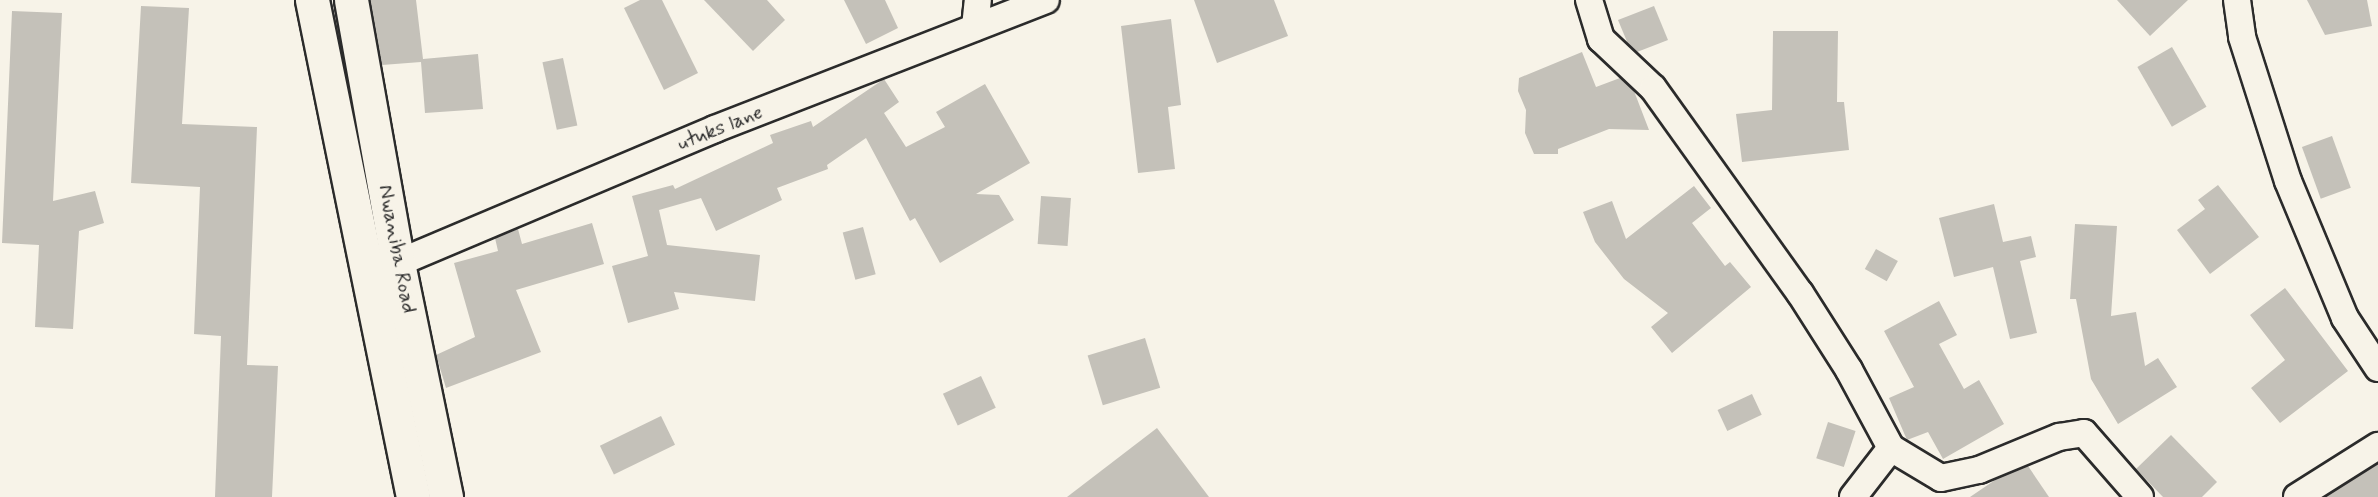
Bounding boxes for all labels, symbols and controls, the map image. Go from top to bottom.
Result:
street label: utuks lane [672,99,768,157]
street label: Nwaniba Road [372,183,422,315]

